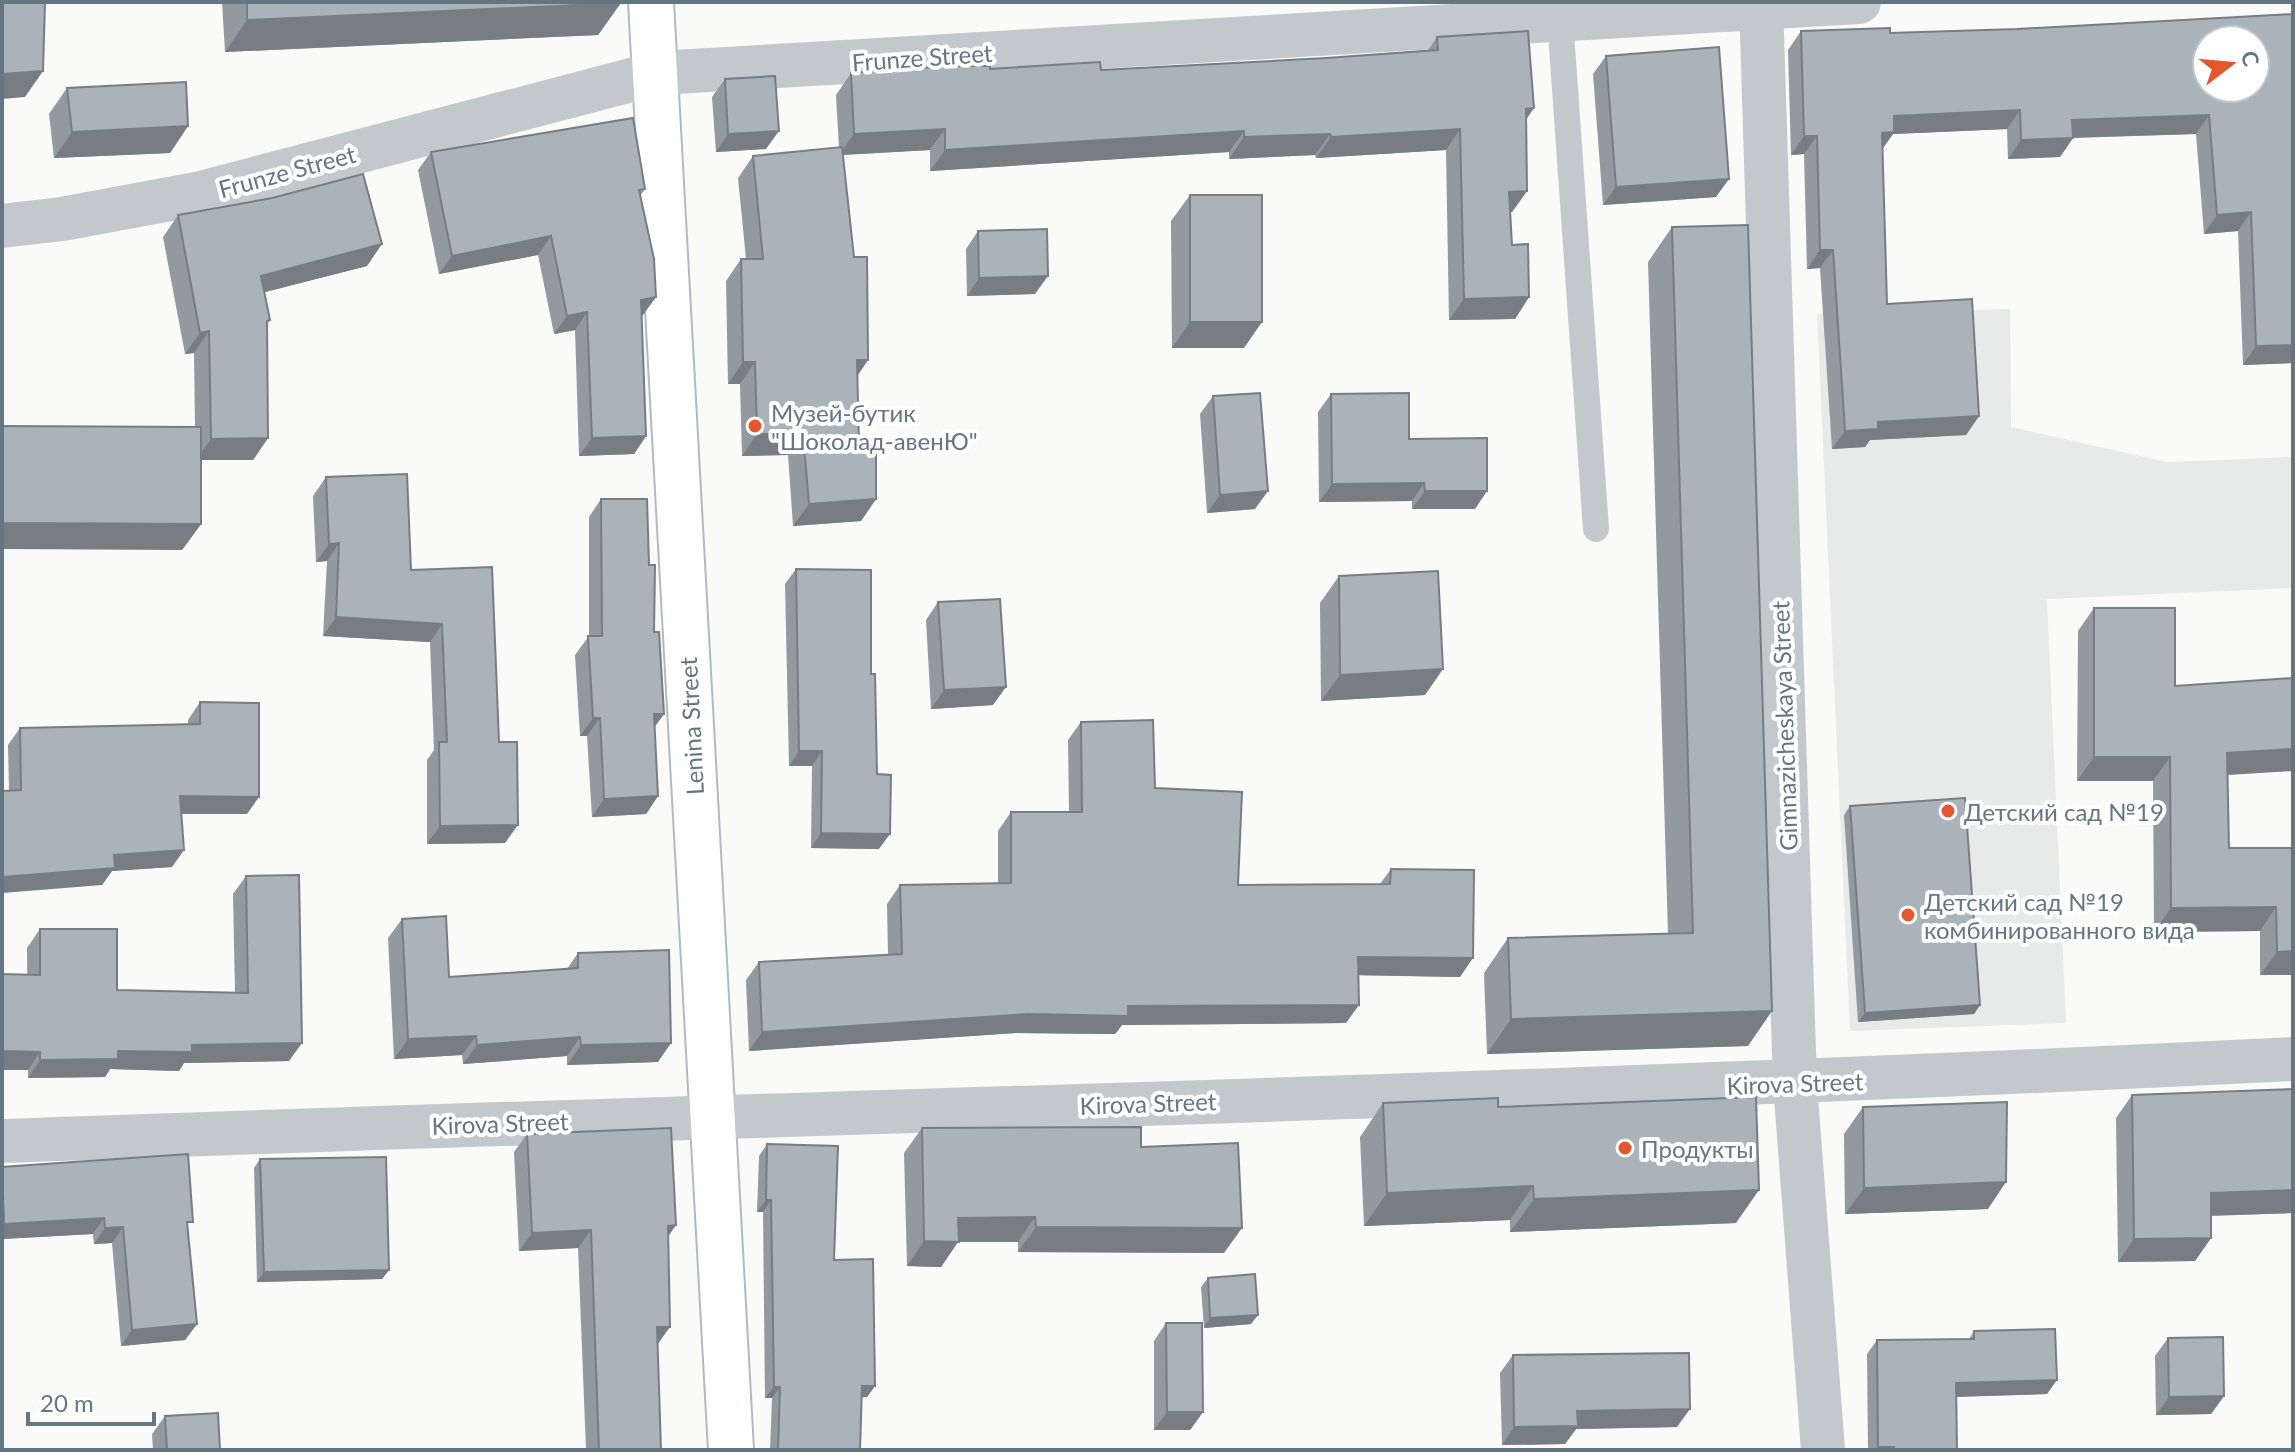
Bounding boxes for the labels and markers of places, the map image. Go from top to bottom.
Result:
place label: Музей-бутик "Шоколад-авенЮ" [771,398,978,455]
marker: Музей-бутик "Шоколад-авенЮ" [746,417,764,435]
place label: Детский сад №19 [1964,797,2164,826]
marker: Детский сад №19 [1939,802,1957,820]
place label: Детский сад №19 комбинированного вида [1924,887,2195,944]
marker: Детский сад №19 комбинированного вида [1899,906,1917,924]
place label: Продукты [1641,1134,1754,1163]
marker: Продукты [1616,1139,1634,1157]

